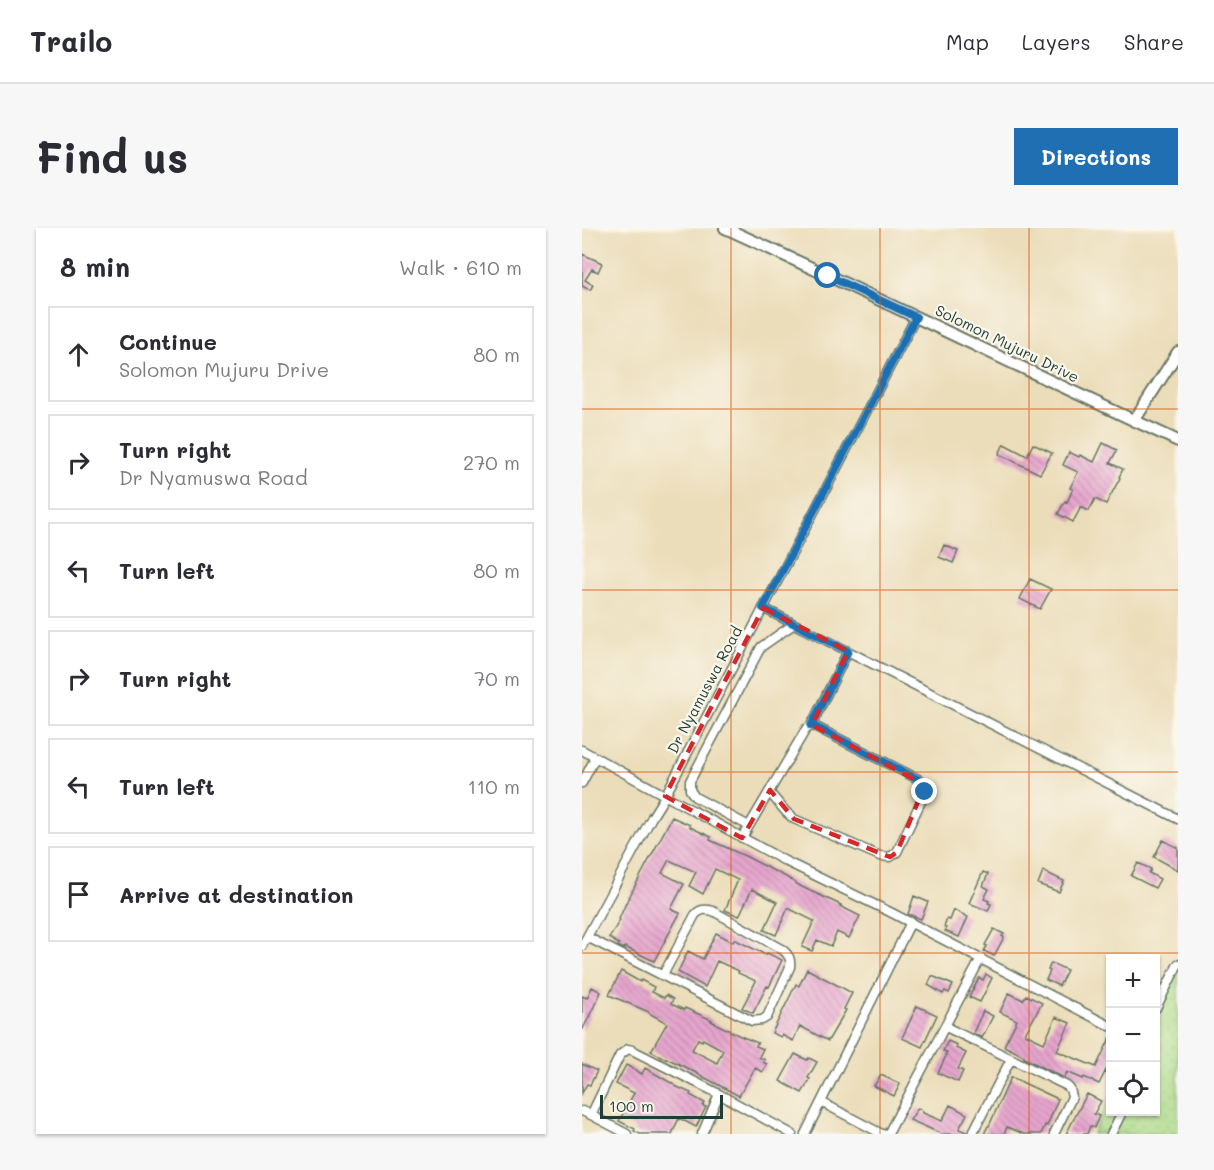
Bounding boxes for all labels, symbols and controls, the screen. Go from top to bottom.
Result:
text: Trailo [30,23,112,59]
text: Map [946,28,989,55]
text: Layers [1022,28,1091,55]
text: Share [1124,28,1184,55]
button: Directions [1014,128,1178,185]
text: Find us [36,129,188,184]
text: 8 min [60,250,130,284]
text: Walk · 610 m [399,254,522,280]
route start [814,262,840,288]
street label: Solomon Mujuru Drive [932,300,1083,387]
text: Continue [119,327,217,356]
icon: ahead [62,338,95,371]
text: 80 m [473,341,520,367]
text: Solomon Mujuru Drive [119,356,329,382]
text: Turn right [119,435,231,464]
icon: right [62,446,95,479]
text: 270 m [463,449,520,475]
text: Dr Nyamuswa Road [119,464,308,490]
icon: left [62,554,95,587]
text: Turn left [119,556,215,585]
text: 80 m [473,557,520,583]
street label: Dr Nyamuswa Road [662,622,746,757]
icon: right [62,662,95,695]
text: Turn right [119,664,231,693]
text: 70 m [474,665,520,691]
icon: left [62,770,95,803]
text: Turn left [119,772,215,801]
text: 110 m [467,773,520,799]
route end [911,778,937,804]
icon: arrive [62,878,95,911]
text: Arrive at destination [119,880,354,909]
map controls [1106,954,1160,1116]
button: + [1106,954,1160,1008]
button: − [1106,1008,1160,1062]
button: locate [1106,1062,1160,1116]
scale bar [600,1092,723,1120]
text: 100 m [609,1095,654,1116]

